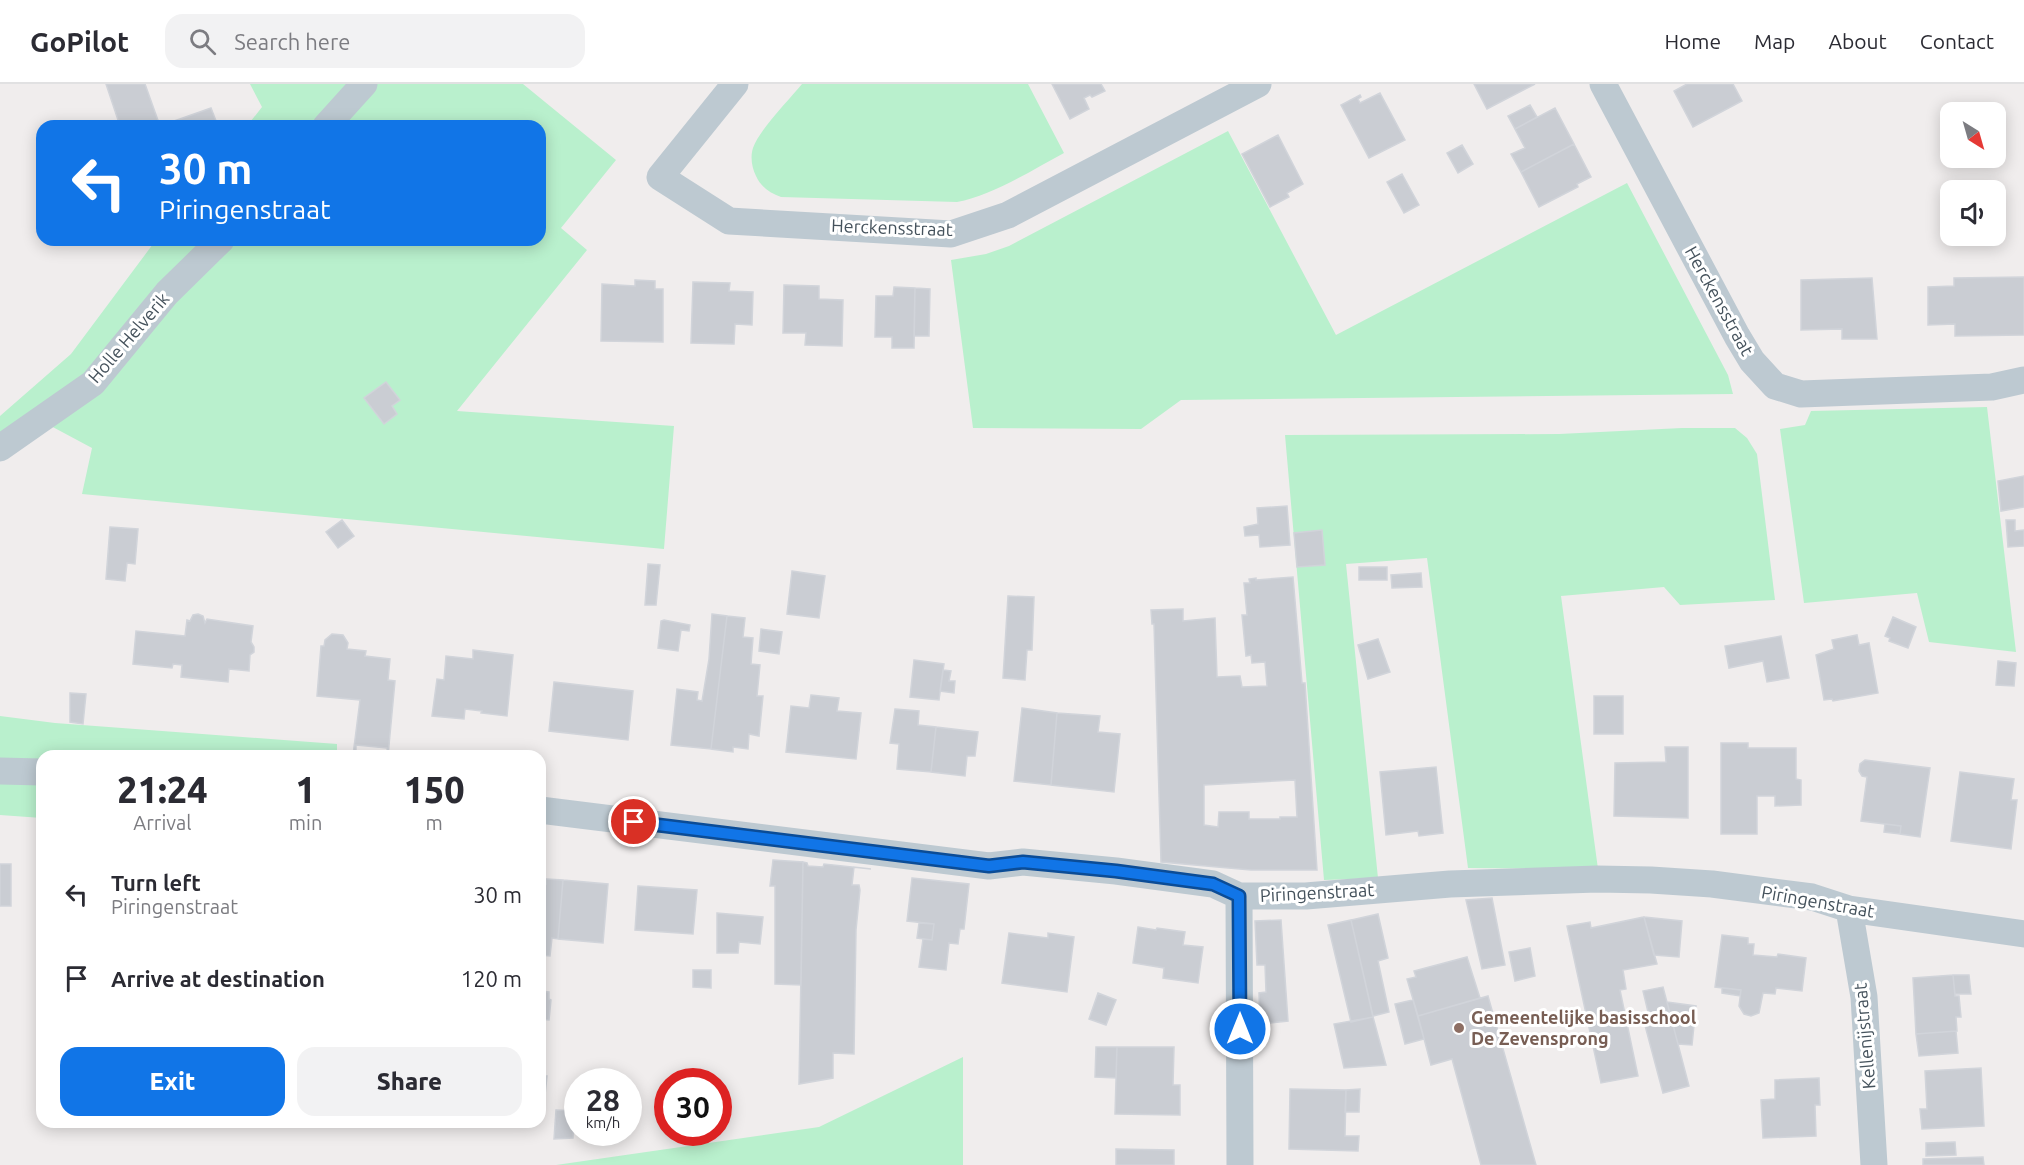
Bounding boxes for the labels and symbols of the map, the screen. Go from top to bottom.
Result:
north arrow [1940,102,2006,168]
street label: Herckensstraat [831,215,953,239]
street label: Herckensstraat [1682,242,1758,359]
street label: Holle Helverik [84,288,173,386]
pin [608,796,659,847]
street label: Piringenstraat [1259,879,1375,905]
street label: Piringenstraat [1760,881,1876,921]
street label: Kellenijstraat [1849,982,1879,1090]
position arrow [1208,997,1272,1061]
place label: Gemeentelijke basisschool De Zevensprong [1471,1007,1697,1048]
marker: Gemeentelijke basisschool De Zevensprong [1452,1021,1466,1035]
speed limit sign: 30 [654,1068,732,1146]

